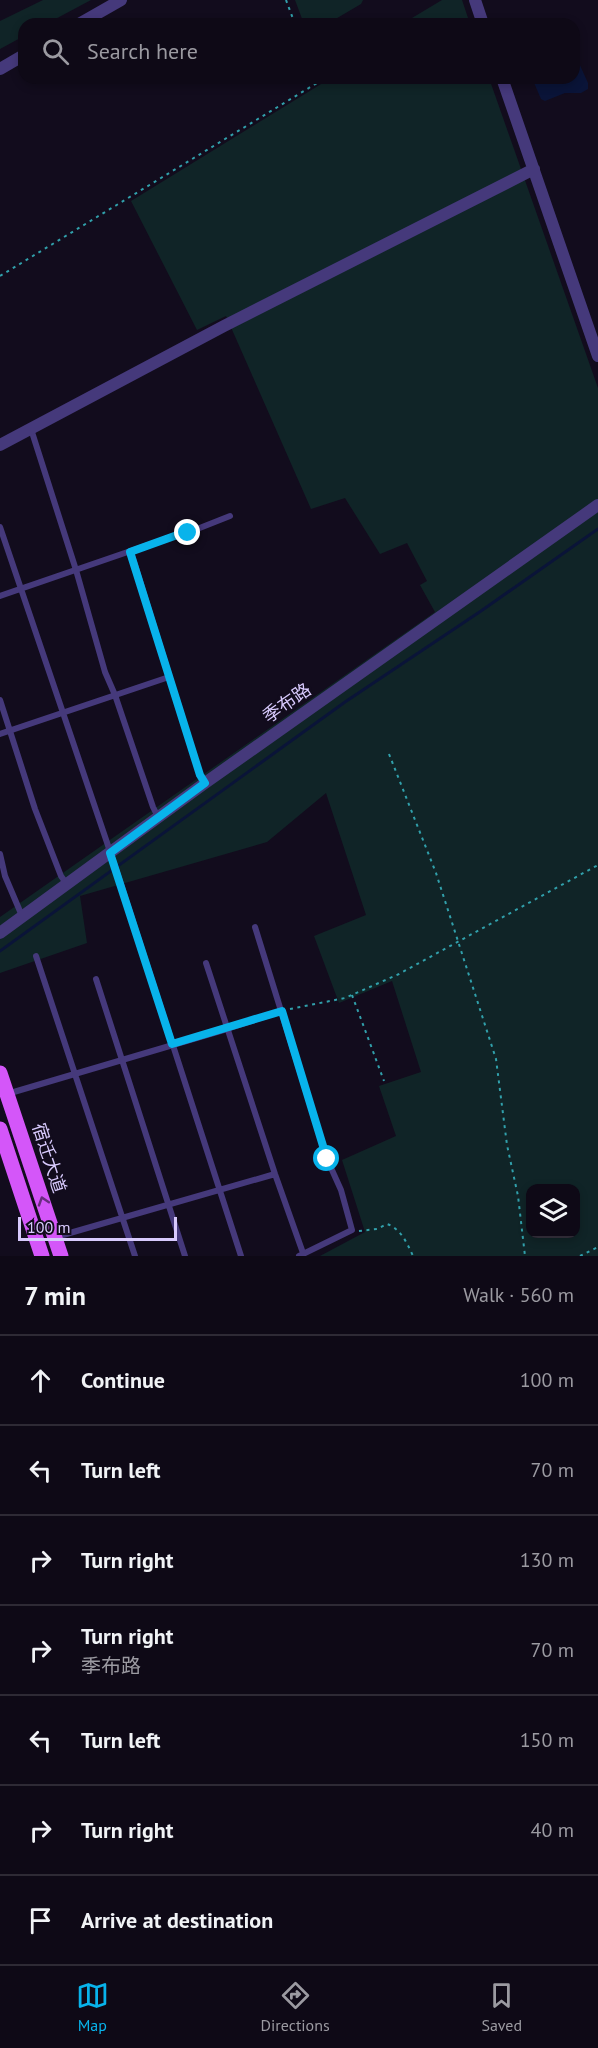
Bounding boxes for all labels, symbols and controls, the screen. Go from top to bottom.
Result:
search box [18,18,580,84]
icon: search [39,35,72,68]
text: Search here [87,37,198,65]
route end [174,519,200,545]
street label: 季布路 [258,678,315,727]
street label: 宿迁大道 [27,1120,72,1196]
route start [313,1145,339,1171]
map controls [526,1184,580,1238]
button: layers [526,1184,580,1238]
one-way arrow [37,1196,50,1206]
scale bar [18,1214,177,1242]
text: 100 m [27,1217,70,1237]
text: 7 min [24,1279,86,1312]
text: Walk · 560 m [463,1282,574,1308]
icon: ahead [24,1364,57,1397]
text: Continue [81,1366,165,1394]
text: 100 m [520,1367,574,1393]
icon: left [24,1454,57,1487]
text: Turn left [81,1456,161,1484]
text: 70 m [531,1457,574,1483]
icon: right [24,1544,57,1577]
text: Turn right [81,1546,173,1574]
text: 130 m [520,1547,574,1573]
text: Turn right [81,1622,173,1650]
icon: right [24,1634,57,1667]
text: 70 m [531,1637,574,1663]
text: 季布路 [81,1653,141,1679]
icon: left [24,1724,57,1757]
text: Turn left [81,1726,161,1754]
text: 150 m [520,1727,574,1753]
icon: right [24,1814,57,1847]
text: Turn right [81,1816,173,1844]
text: 40 m [531,1817,574,1843]
icon: arrive [24,1904,57,1937]
text: Arrive at destination [81,1906,273,1934]
tab: Map [76,1979,109,2035]
tab: Directions [261,1979,330,2035]
tab: Saved [481,1979,522,2035]

